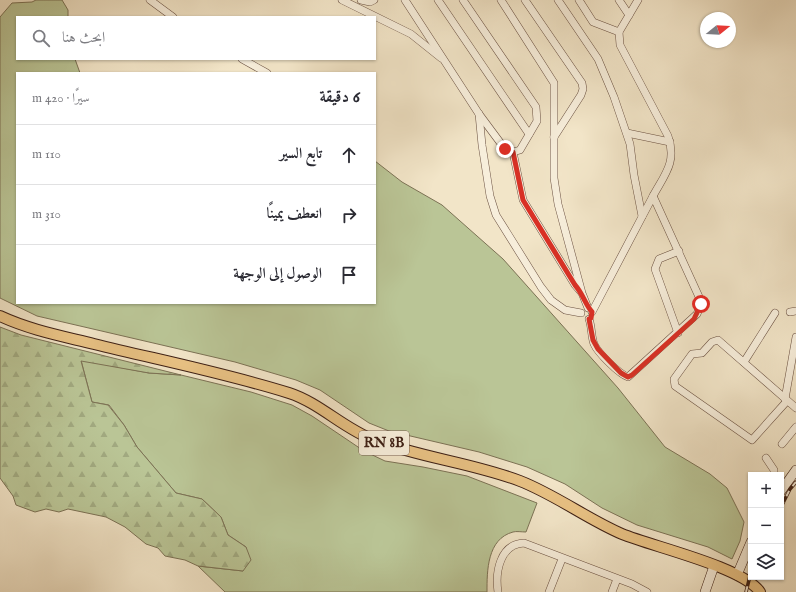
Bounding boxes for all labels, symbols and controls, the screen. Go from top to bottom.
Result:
north arrow [700,12,736,48]
search box [16,16,376,60]
icon: search [30,27,52,49]
text: ابحث هنا [62,28,105,47]
text: 6 دقيقة [319,87,360,108]
text: سيرًا · 420 m [32,90,90,107]
route end [496,140,514,158]
text: تابع السير [280,144,322,163]
icon: ahead [338,144,360,166]
text: 110 m [32,146,61,163]
text: انعطف يمينًا [266,204,322,223]
icon: right [338,204,360,226]
text: 310 m [32,206,61,223]
text: الوصول إلى الوجهة [233,264,322,283]
icon: arrive [338,264,360,286]
route start [692,295,710,313]
road number: RN 8B [359,431,409,455]
map controls [748,472,784,580]
button: + [748,472,784,508]
button: − [748,508,784,544]
button: layers [748,544,784,580]

